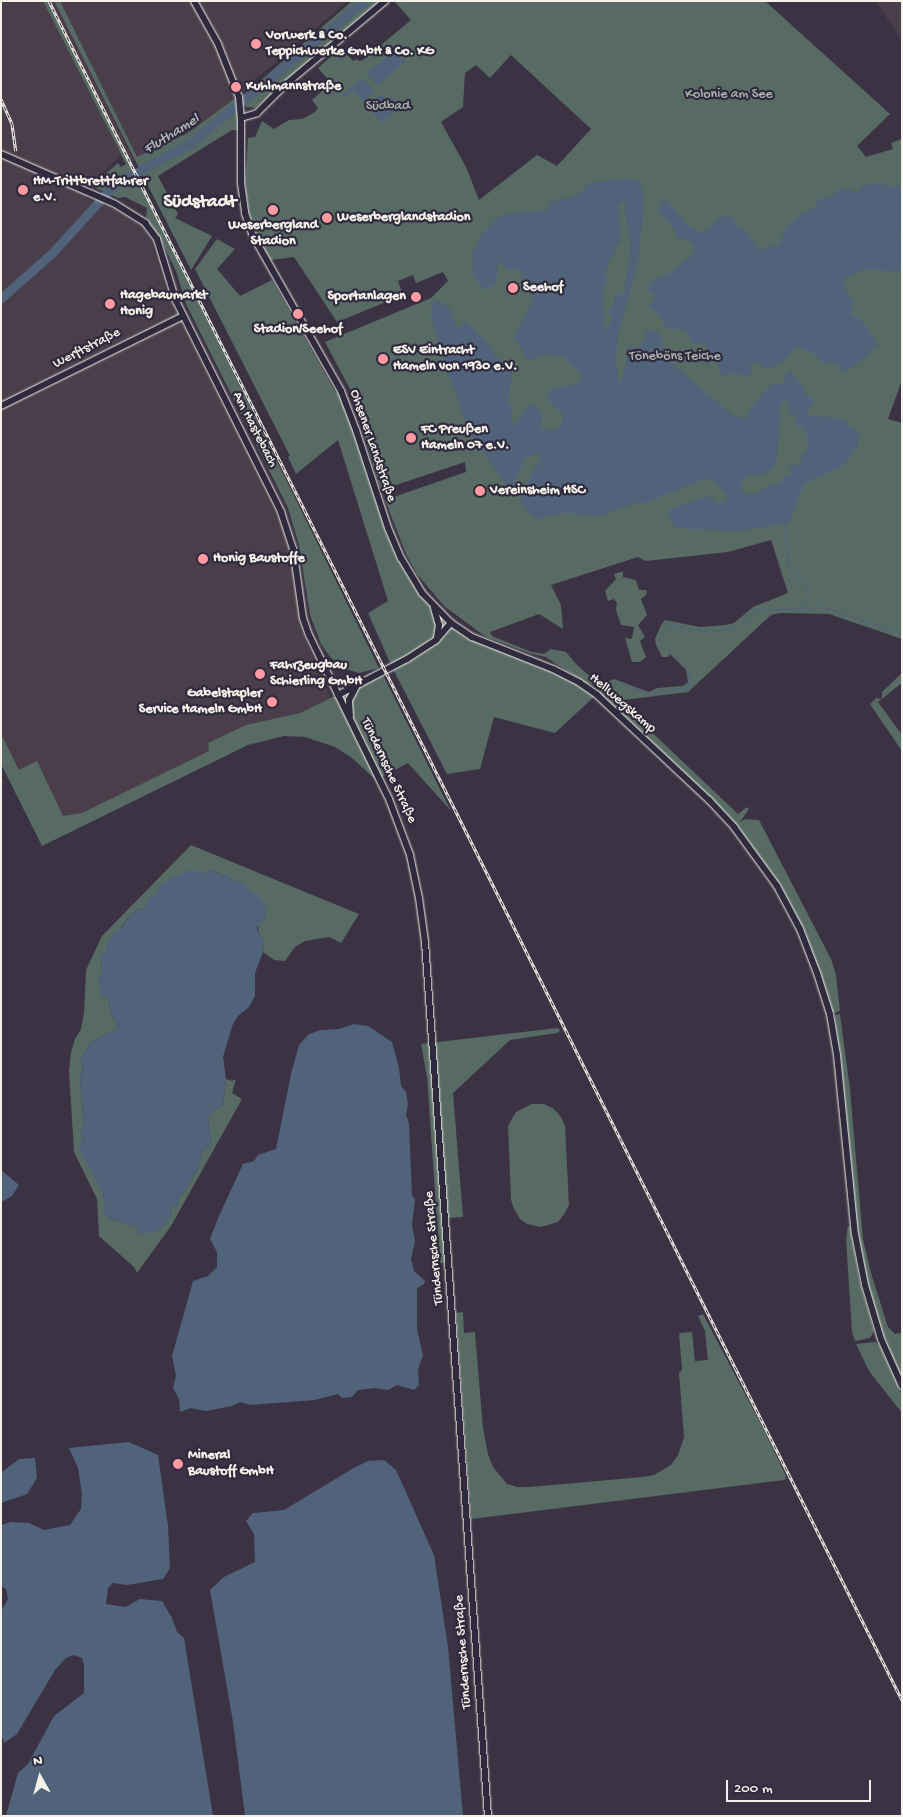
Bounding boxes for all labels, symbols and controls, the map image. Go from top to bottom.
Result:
place label: Vorwerk & Co. Teppichwerke GmbH & Co. KG [266,28,434,60]
marker: Vorwerk & Co. Teppichwerke GmbH & Co. KG [250,38,262,50]
place label: Kuhlmannstraße [246,79,341,95]
marker: Kuhlmannstraße [230,81,242,93]
park label: Kolonie am See [685,87,773,103]
park label: Südbad [366,99,410,115]
water label: Fluthamel [141,111,203,159]
place label: HM-Trittbrettfahrer e.V. [33,174,148,206]
marker: HM-Trittbrettfahrer e.V. [17,184,29,196]
district label: Südstadt [163,192,237,214]
marker: Weserbergland Stadion [267,204,279,216]
place label: Weserberglandstadion [337,210,471,226]
marker: Weserberglandstadion [321,212,333,224]
place label: Weserbergland Stadion [228,218,318,250]
place label: Seehof [523,280,563,296]
marker: Seehof [507,282,519,294]
place label: Hagebaumarkt Honig [120,288,207,321]
place label: Sportanlagen [328,289,406,305]
marker: Sportanlagen [410,291,422,303]
marker: Hagebaumarkt Honig [104,298,116,310]
marker: Stadion/Seehof [292,308,304,320]
place label: Stadion/Seehof [254,322,342,338]
street label: Werftstraße [50,325,124,373]
place label: ESV Eintracht Hameln von 1930 e.V. [393,343,517,376]
park label: Töneböns Teiche [629,349,721,365]
marker: ESV Eintracht Hameln von 1930 e.V. [377,353,389,365]
street label: Ohsener Landstraße [345,388,399,504]
street label: Am Hastebach [228,389,280,471]
place label: FC Preußen Hameln 07 e.V. [421,422,509,454]
marker: FC Preußen Hameln 07 e.V. [405,432,417,444]
place label: Vereinsheim HSC [490,483,585,499]
marker: Vereinsheim HSC [474,485,486,497]
place label: Honig Baustoffe [213,551,305,567]
marker: Honig Baustoffe [197,553,209,565]
place label: Fahrzeugbau Schierling GmbH [270,658,362,690]
marker: Fahrzeugbau Schierling GmbH [254,668,266,680]
street label: Hellwegskamp [585,670,659,738]
place label: Gabelstapler Service Hameln GmbH [139,686,262,719]
marker: Gabelstapler Service Hameln GmbH [266,696,278,708]
street label: Tündernsche Straße [356,716,420,826]
street label: Tündernsche Straße [422,1190,448,1306]
place label: Mineral Baustoff GmbH [188,1448,274,1480]
marker: Mineral Baustoff GmbH [172,1458,184,1470]
street label: Tündernsche Straße [452,1594,476,1710]
north arrow [15,1752,65,1802]
text: N [33,1753,44,1771]
scale bar [728,1770,873,1802]
text: 200 m [734,1780,773,1798]

